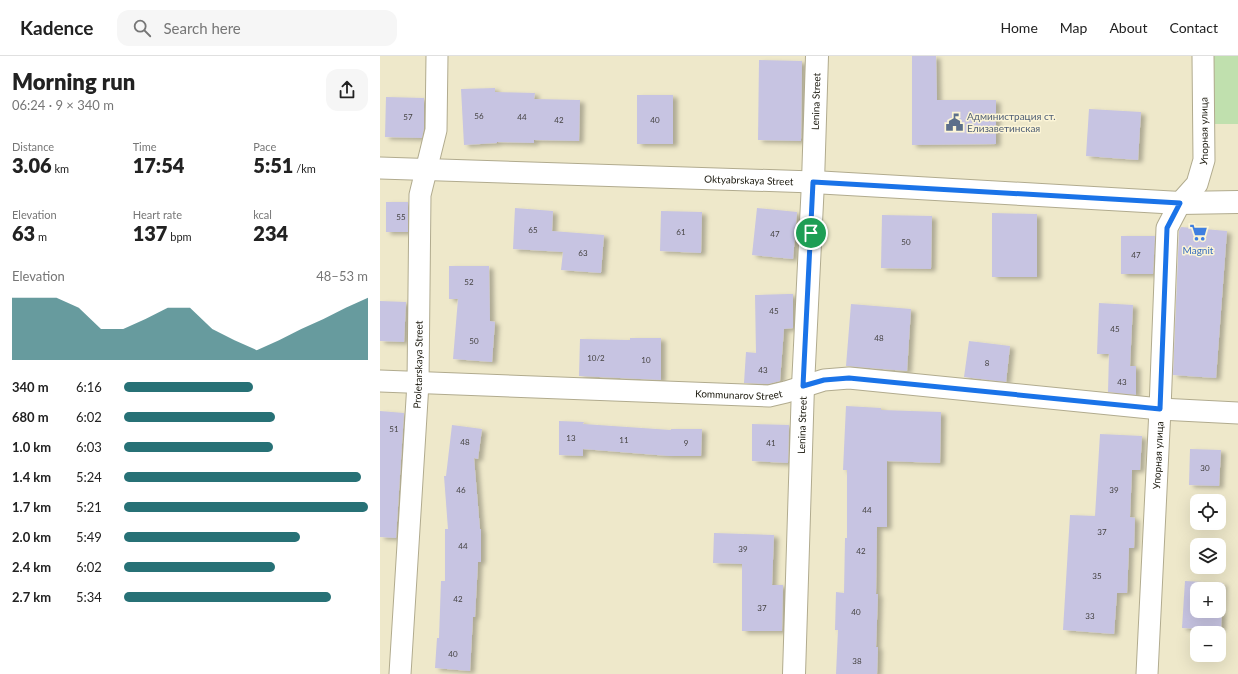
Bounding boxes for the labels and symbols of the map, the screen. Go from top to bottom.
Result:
street label: Lenina Street [809,72,822,130]
street label: Упорная улица [1197,97,1210,167]
place label: Администрация ст. Елизаветинская [967,110,1056,134]
house number: 56 [474,111,484,121]
house number: 57 [403,112,413,122]
house number: 44 [517,112,527,122]
public building icon: Администрация ст. Елизаветинская [944,112,964,132]
house number: 42 [554,115,564,125]
house number: 40 [650,115,660,125]
street label: Oktyabrskaya Street [704,172,794,187]
house number: 55 [396,212,406,222]
pin [794,216,828,250]
supermarket icon: Magnit [1188,223,1208,243]
house number: 65 [528,225,538,235]
house number: 61 [676,227,686,237]
house number: 47 [770,229,780,239]
house number: 50 [901,237,911,247]
place label: Magnit [1183,244,1214,256]
house number: 63 [578,248,588,258]
house number: 47 [1131,250,1141,260]
house number: 52 [464,277,474,287]
house number: 45 [769,306,779,316]
street label: Proletarskaya Street [410,320,425,409]
house number: 45 [1110,324,1120,334]
house number: 48 [874,333,884,343]
house number: 50 [469,336,479,346]
house number: 10/2 [587,353,605,363]
house number: 10 [641,355,651,365]
house number: 8 [985,358,990,368]
house number: 43 [758,365,768,375]
house number: 43 [1117,377,1127,387]
street label: Kommunarov Street [695,387,784,402]
street label: Lenina Street [795,396,809,454]
street label: Упорная улица [1150,421,1165,490]
house number: 51 [389,424,399,434]
house number: 13 [566,433,576,443]
house number: 11 [619,435,629,445]
house number: 48 [460,437,470,447]
house number: 9 [684,438,689,448]
house number: 41 [766,438,776,448]
house number: 30 [1200,463,1210,473]
house number: 46 [456,485,466,495]
house number: 39 [1109,485,1119,495]
house number: 44 [862,505,872,515]
house number: 37 [1097,527,1107,537]
house number: 44 [458,541,468,551]
house number: 39 [738,544,748,554]
house number: 42 [856,546,866,556]
house number: 35 [1092,571,1102,581]
house number: 42 [453,594,463,604]
house number: 37 [757,603,767,613]
house number: 40 [851,607,861,617]
house number: 33 [1085,611,1095,621]
house number: 40 [448,649,458,659]
house number: 38 [852,656,862,666]

